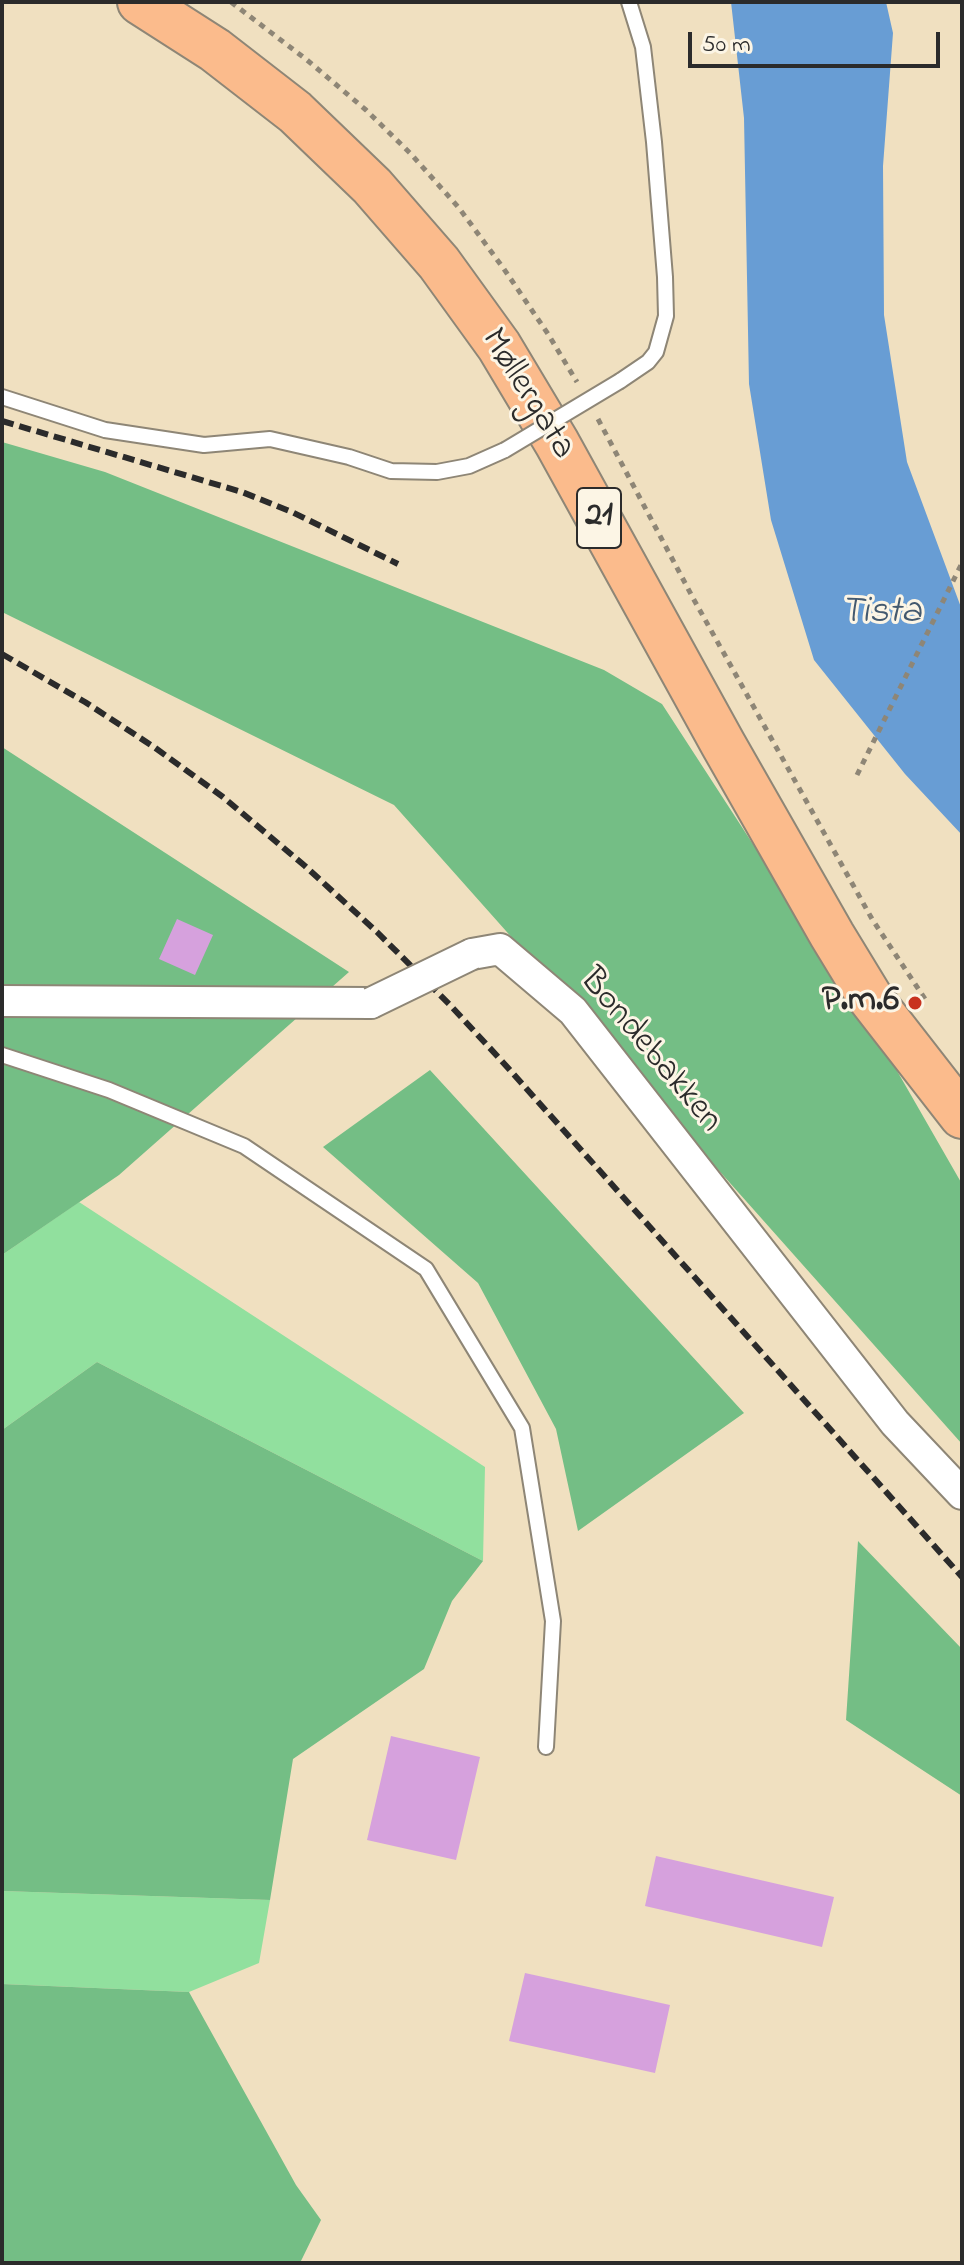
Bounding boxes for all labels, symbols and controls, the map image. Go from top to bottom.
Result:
scale bar [692,16,944,66]
text: 50 m [702,28,751,63]
street label: Møllergata [469,322,583,468]
road number: 21 [577,488,621,548]
water label: Tista [840,592,922,638]
street label: Bondebakken [568,961,730,1143]
place label: P.m.6 [822,981,899,1025]
marker: P.m.6 [906,994,924,1012]

